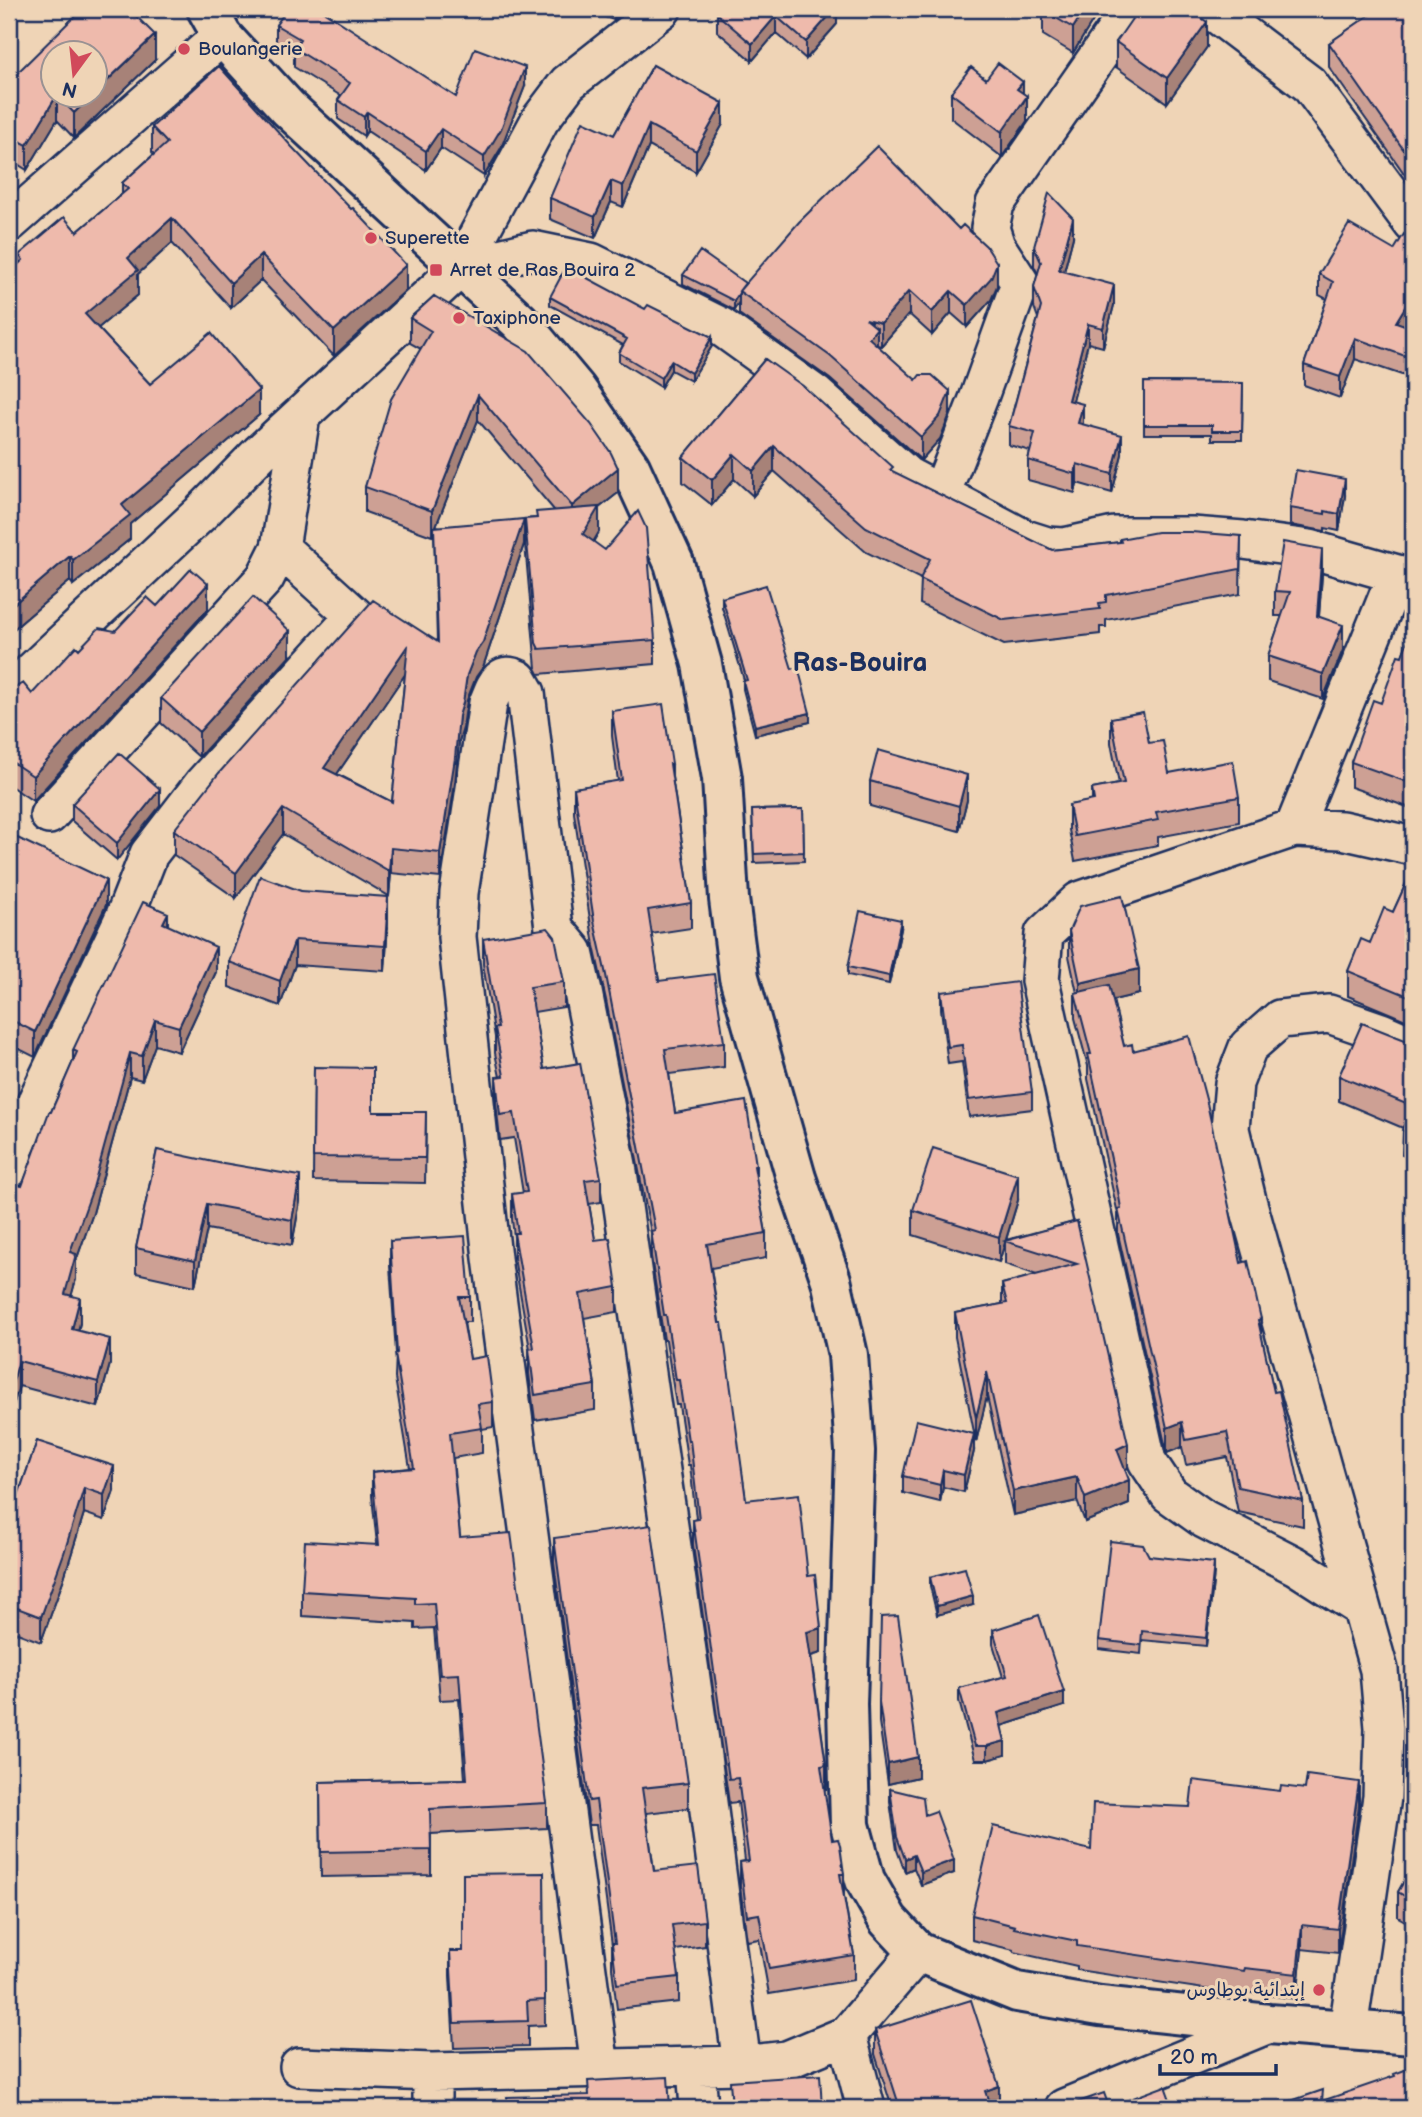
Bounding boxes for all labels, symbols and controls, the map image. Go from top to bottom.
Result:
north arrow [38,38,108,108]
place label: Boulangerie [198,38,303,61]
marker: Boulangerie [176,41,192,57]
text: N [60,76,80,102]
place label: Superette [385,227,469,250]
marker: Superette [363,230,379,246]
place label: Arret de Ras Bouira 2 [450,259,636,282]
marker: Arret de Ras Bouira 2 [428,262,444,278]
place label: Taxiphone [473,307,561,330]
marker: Taxiphone [451,310,467,326]
district label: Ras-Bouira [793,648,927,679]
place label: إبتدائية بوطاوس [1186,1979,1305,2002]
marker: إبتدائية بوطاوس [1311,1982,1327,1998]
scale bar [1160,2033,1275,2077]
text: 20 m [1170,2045,1218,2070]

